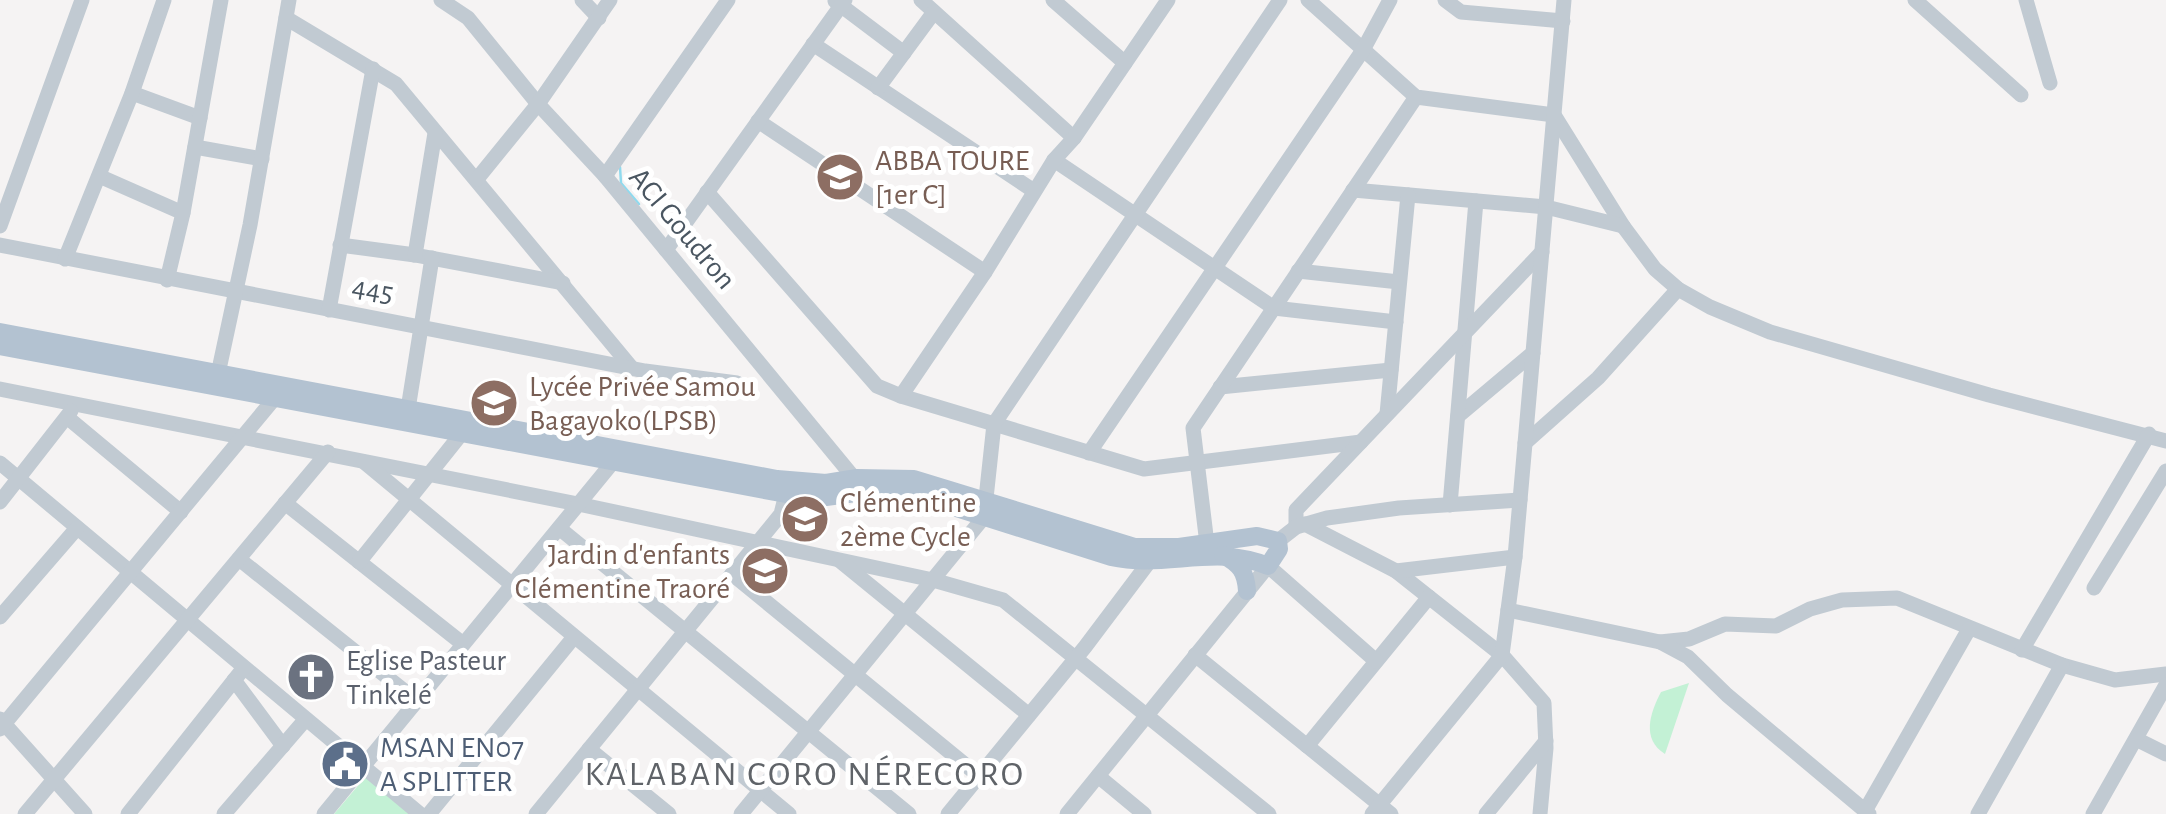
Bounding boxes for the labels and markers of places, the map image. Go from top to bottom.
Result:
place label: ABBA TOURE [1er C] [875,146,1029,210]
school or university icon: ABBA TOURE [1er C] [814,151,866,203]
place label: Lycée Privée Samou Bagayoko(LPSB) [529,372,755,436]
school or university icon: Lycée Privée Samou Bagayoko(LPSB) [468,377,520,429]
place label: Clémentine 2ème Cycle [840,488,976,552]
school or university icon: Clémentine 2ème Cycle [779,493,831,545]
place label: Jardin d'enfants Clémentine Traoré [515,540,730,604]
school or university icon: Jardin d'enfants Clémentine Traoré [739,545,791,597]
place label: Eglise Pasteur Tinkelé [346,646,506,710]
church icon: Eglise Pasteur Tinkelé [285,651,337,703]
place label: MSAN EN07 A SPLITTER [380,733,524,797]
public building icon: MSAN EN07 A SPLITTER [319,738,371,790]

